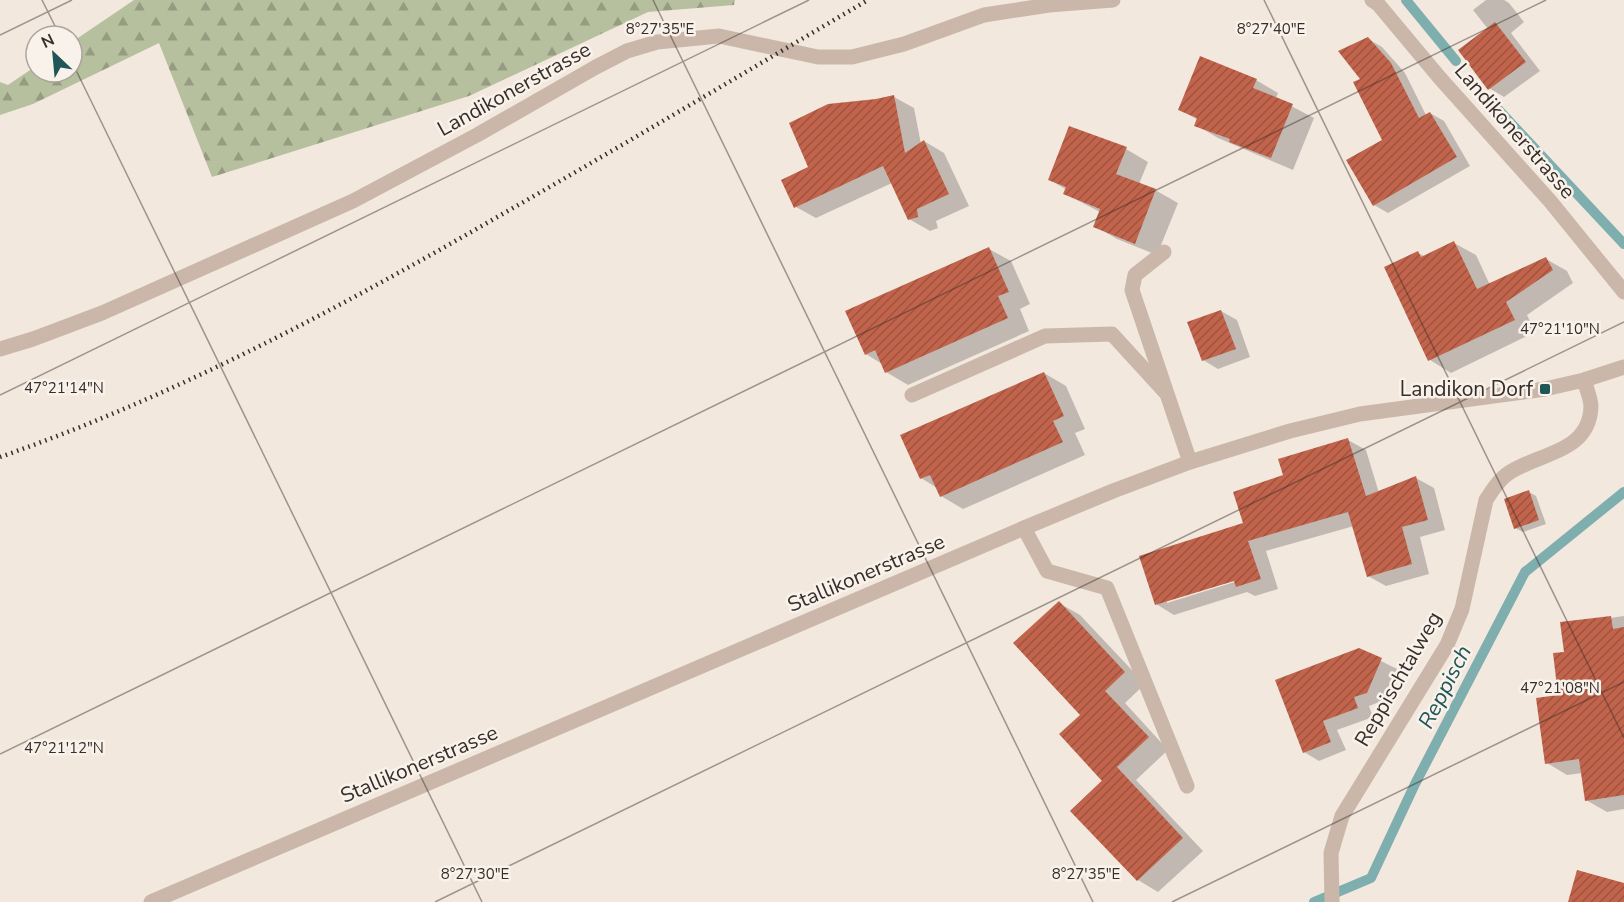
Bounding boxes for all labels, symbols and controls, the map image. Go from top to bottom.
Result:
text: 8°27'35"E [626,19,694,39]
text: 8°27'40"E [1237,19,1305,39]
north arrow [24,24,84,84]
text: N [38,29,58,54]
street label: Landikonerstrasse [432,35,596,143]
street label: Landikonerstrasse [1448,57,1582,205]
text: 47°21'10"N [1520,319,1600,339]
place label: Landikon Dorf [1400,375,1534,403]
text: 47°21'14"N [24,378,104,398]
marker: Landikon Dorf [1538,382,1552,396]
street label: Stallikonerstrasse [783,527,949,619]
street label: Reppischtalweg [1349,607,1447,751]
water label: Reppisch [1413,641,1477,733]
text: 47°21'08"N [1520,678,1600,698]
street label: Stallikonerstrasse [336,718,502,810]
text: 47°21'12"N [24,738,104,758]
text: 8°27'30"E [441,864,509,884]
text: 8°27'35"E [1052,864,1120,884]

